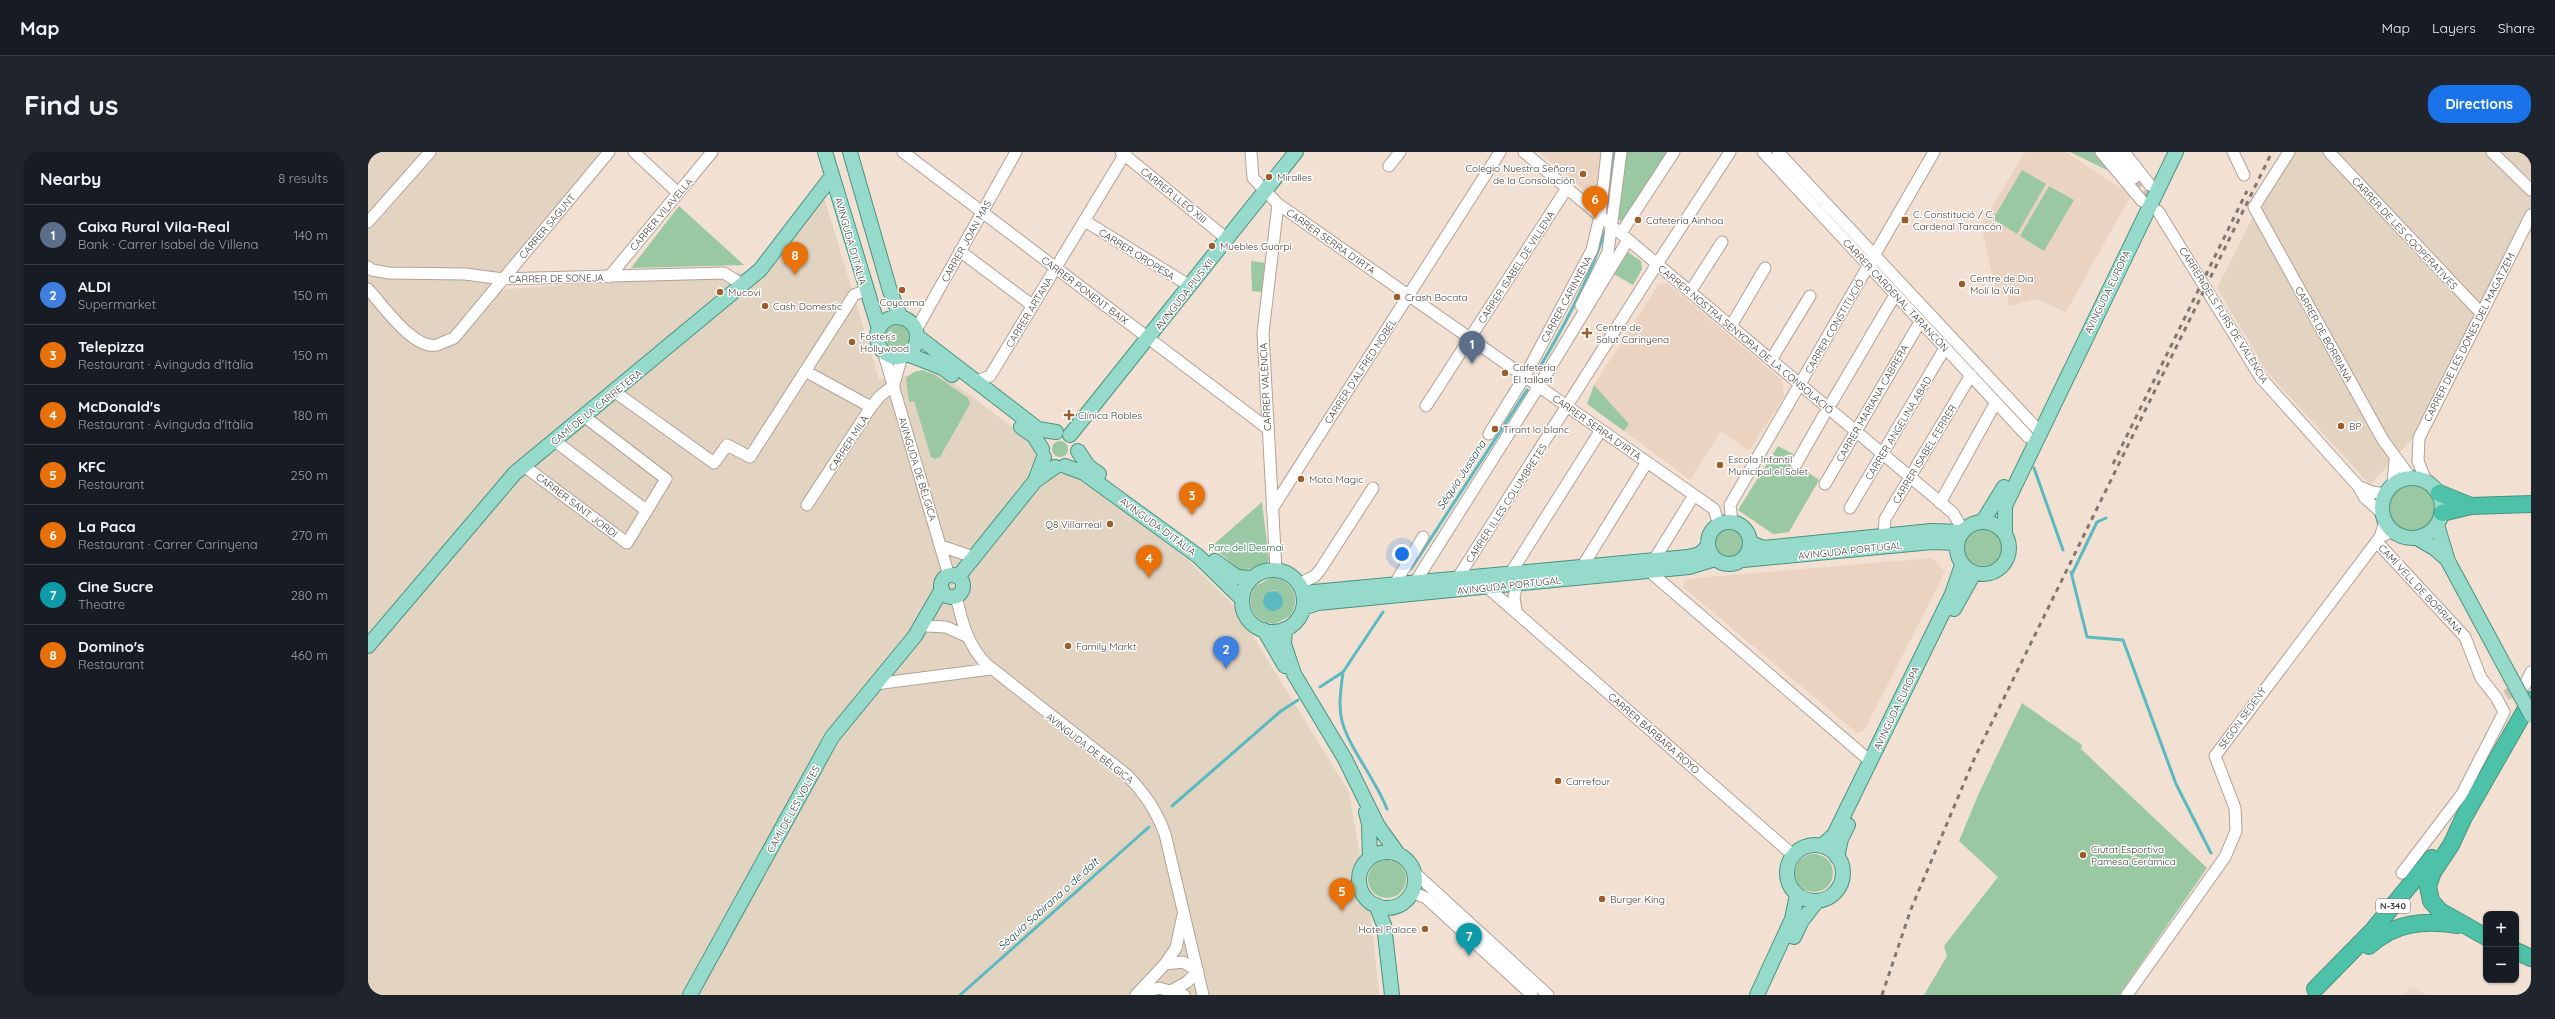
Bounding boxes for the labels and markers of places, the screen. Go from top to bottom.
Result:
place label: Colegio Nuestra Señora de la Consolación [1465,162,1575,187]
marker: Colegio Nuestra Señora de la Consolación [1578,169,1588,179]
place label: Miralles [1277,171,1312,184]
marker: Miralles [1264,172,1274,182]
pin: 6 [1582,186,1608,219]
place label: C. Constitució / C. Cardenal Tarancón [1913,208,2001,233]
place label: Cafeteria Ainhoa [1646,214,1723,227]
marker: Cafeteria Ainhoa [1633,215,1643,225]
marker: C. Constitució / C. Cardenal Tarancón [1900,215,1910,225]
place label: Muebles Guarpi [1220,240,1292,253]
marker: Muebles Guarpi [1207,241,1217,251]
pin: 8 [782,242,808,275]
place label: Centre de Dia Molí la Vila [1970,272,2033,297]
marker: Centre de Dia Molí la Vila [1957,279,1967,289]
marker: Coycama [897,285,907,295]
place label: Mucovi [728,286,761,299]
marker: Mucovi [715,287,725,297]
place label: Crash Bocata [1405,291,1468,304]
marker: Crash Bocata [1392,292,1402,302]
place label: Coycama [880,296,924,309]
place label: Cash Domestic [773,300,842,313]
marker: Cash Domestic [760,301,770,311]
place label: Centre de Salut Carinyena [1596,321,1669,346]
marker: Centre de Salut Carinyena [1581,327,1593,339]
place label: Foster's Hollywood [860,330,909,355]
pin: 1 [1459,331,1485,364]
marker: Foster's Hollywood [847,337,857,347]
place label: Cafeteria El tallaet [1513,361,1556,386]
marker: Cafeteria El tallaet [1500,368,1510,378]
marker: Clínica Robles [1063,409,1075,421]
place label: Clínica Robles [1078,409,1142,422]
place label: BP [2349,420,2362,433]
marker: BP [2336,421,2346,431]
place label: Tirant lo blanc [1503,423,1569,436]
marker: Tirant lo blanc [1490,424,1500,434]
place label: Escola Infantil Municipal el Solet [1728,453,1809,478]
marker: Escola Infantil Municipal el Solet [1715,460,1725,470]
place label: Moto Magic [1309,473,1363,486]
marker: Moto Magic [1296,474,1306,484]
pin: 3 [1179,482,1205,515]
place label: Q8 Villarreal [1045,518,1102,531]
marker: Q8 Villarreal [1105,519,1115,529]
pin: 4 [1136,545,1162,578]
pin: 2 [1213,636,1239,669]
place label: Family Markt [1076,640,1137,653]
marker: Family Markt [1063,641,1073,651]
place label: Carrefour [1566,775,1611,788]
marker: Carrefour [1553,776,1563,786]
place label: Ciutat Esportiva Pamesa Ceràmica [2091,843,2176,868]
marker: Ciutat Esportiva Pamesa Ceràmica [2078,850,2088,860]
pin: 5 [1329,878,1355,911]
place label: Burger King [1610,893,1665,906]
marker: Burger King [1597,894,1607,904]
place label: Hotel Palace [1359,923,1417,936]
pin: 7 [1456,923,1482,956]
marker: Hotel Palace [1420,924,1430,934]

